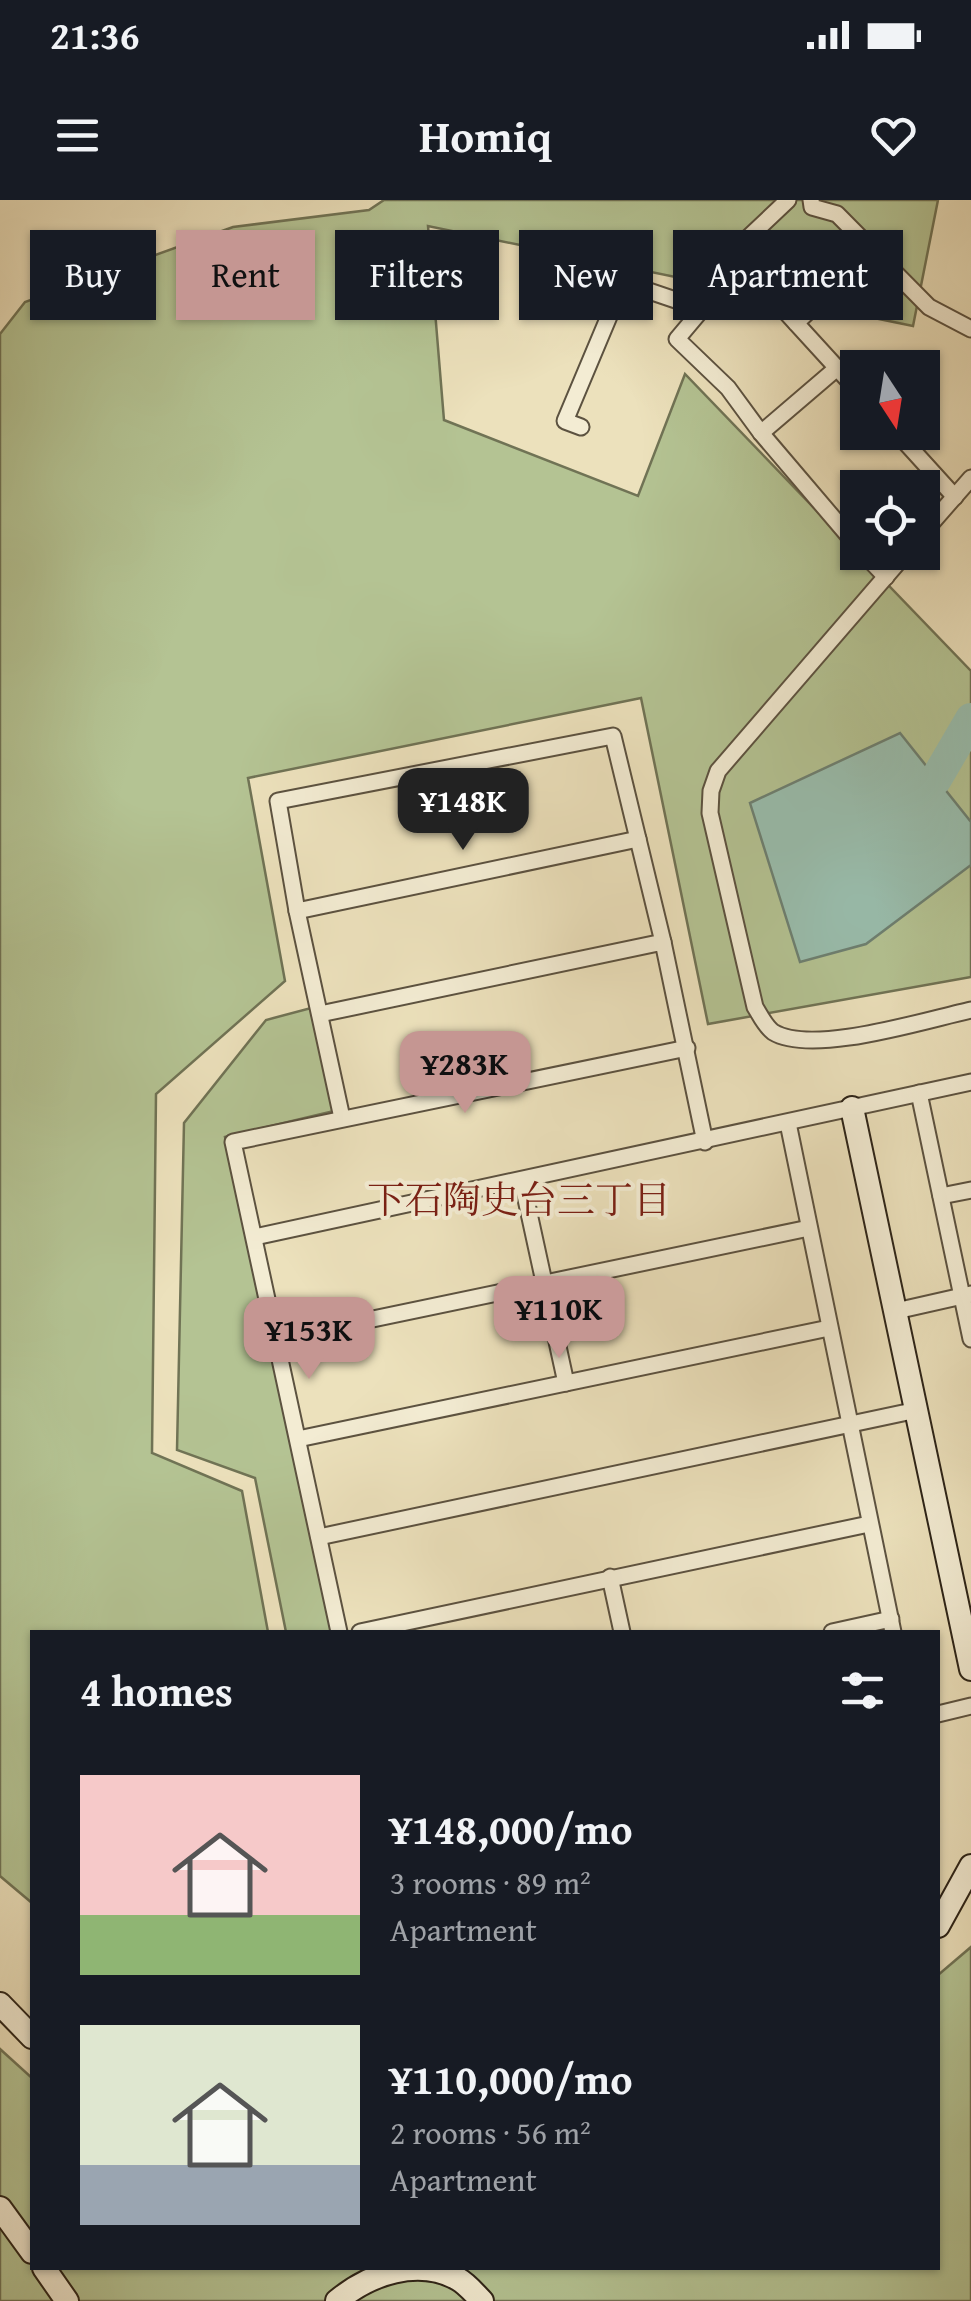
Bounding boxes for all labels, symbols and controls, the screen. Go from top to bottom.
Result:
text: 21:36 [50,7,140,63]
text: Homiq [419,103,552,168]
icon: menu [50,108,105,163]
icon: heart [866,108,921,163]
chip: Buy [30,230,156,320]
chip: Rent [176,230,315,320]
chip: Filters [335,230,499,320]
chip: New [519,230,653,320]
chip: Apartment [673,230,903,320]
north arrow [840,350,940,450]
map controls [840,350,940,570]
button: locate [840,470,940,570]
pin: ¥148K [393,768,533,853]
text: ¥148K [420,777,506,824]
pin: ¥283K [395,1031,535,1116]
text: ¥283K [422,1040,508,1087]
district label: 下石陶史台三丁目 [367,1171,671,1227]
pin: ¥110K [489,1276,629,1361]
text: ¥110K [516,1285,602,1332]
pin: ¥153K [239,1297,379,1382]
text: ¥153K [266,1306,352,1353]
text: 4 homes [80,1660,233,1721]
icon: filters [835,1663,890,1718]
text: ¥148,000/mo [390,1798,633,1859]
icon: home [160,1815,280,1935]
text: 3 rooms · 89 m² [390,1859,591,1906]
text: Apartment [390,1906,537,1953]
text: ¥110,000/mo [390,2048,633,2109]
icon: home [160,2065,280,2185]
text: 2 rooms · 56 m² [390,2109,591,2156]
text: Apartment [390,2156,537,2203]

